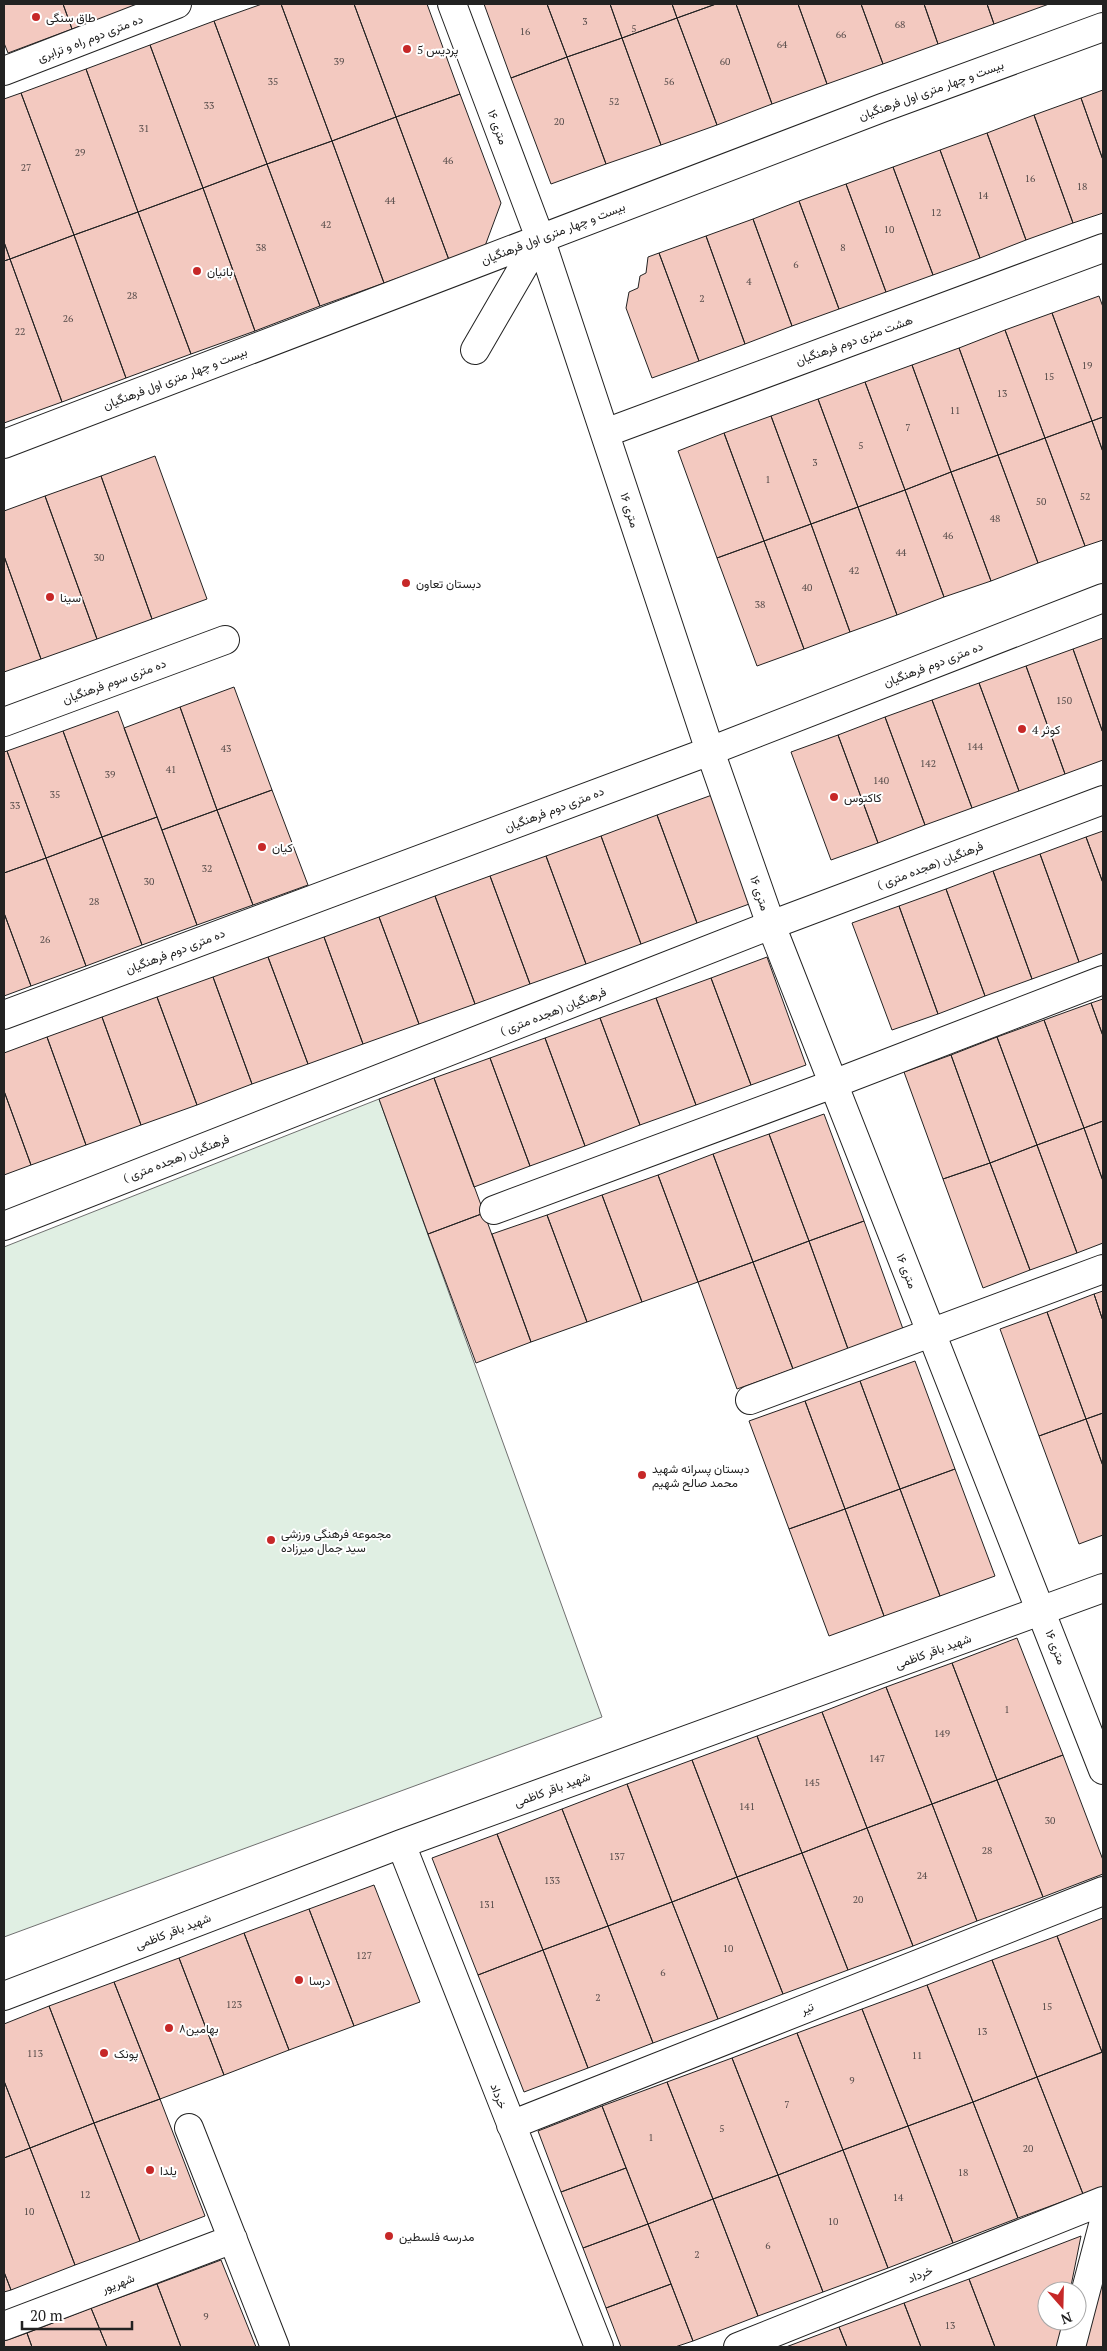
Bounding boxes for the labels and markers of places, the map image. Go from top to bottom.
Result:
place label: طاق سنگی [46,10,96,26]
marker: طاق سنگی [30,11,42,23]
place label: پردیس 5 [417,42,459,58]
marker: پردیس 5 [401,43,413,55]
place label: بانیان [207,264,233,279]
marker: بانیان [191,265,203,277]
place label: دبستان تعاون [416,576,482,592]
marker: دبستان تعاون [400,577,412,589]
place label: سینا [60,590,81,605]
marker: سینا [44,591,56,603]
place label: کوثر 4 [1032,722,1060,738]
marker: کوثر 4 [1016,723,1028,735]
place label: کاکتوس [844,790,882,806]
marker: کاکتوس [828,791,840,803]
place label: کیان [272,840,293,855]
marker: کیان [256,841,268,853]
place label: دبستان پسرانه شهید محمد صالح شهیم [652,1461,750,1492]
marker: دبستان پسرانه شهید محمد صالح شهیم [636,1469,648,1481]
place label: مجموعه فرهنگی ورزشی سید جمال میرزاده [281,1526,391,1556]
marker: مجموعه فرهنگی ورزشی سید جمال میرزاده [265,1534,277,1546]
place label: درسا [309,1973,331,1989]
marker: درسا [293,1974,305,1986]
place label: بهامین۸ [179,2021,219,2037]
marker: بهامین۸ [163,2022,175,2034]
place label: پونک [114,2046,138,2062]
marker: پونک [98,2047,110,2059]
place label: یلدا [160,2163,177,2178]
marker: یلدا [144,2164,156,2176]
place label: مدرسه فلسطین [399,2229,475,2245]
marker: مدرسه فلسطین [383,2230,395,2242]

